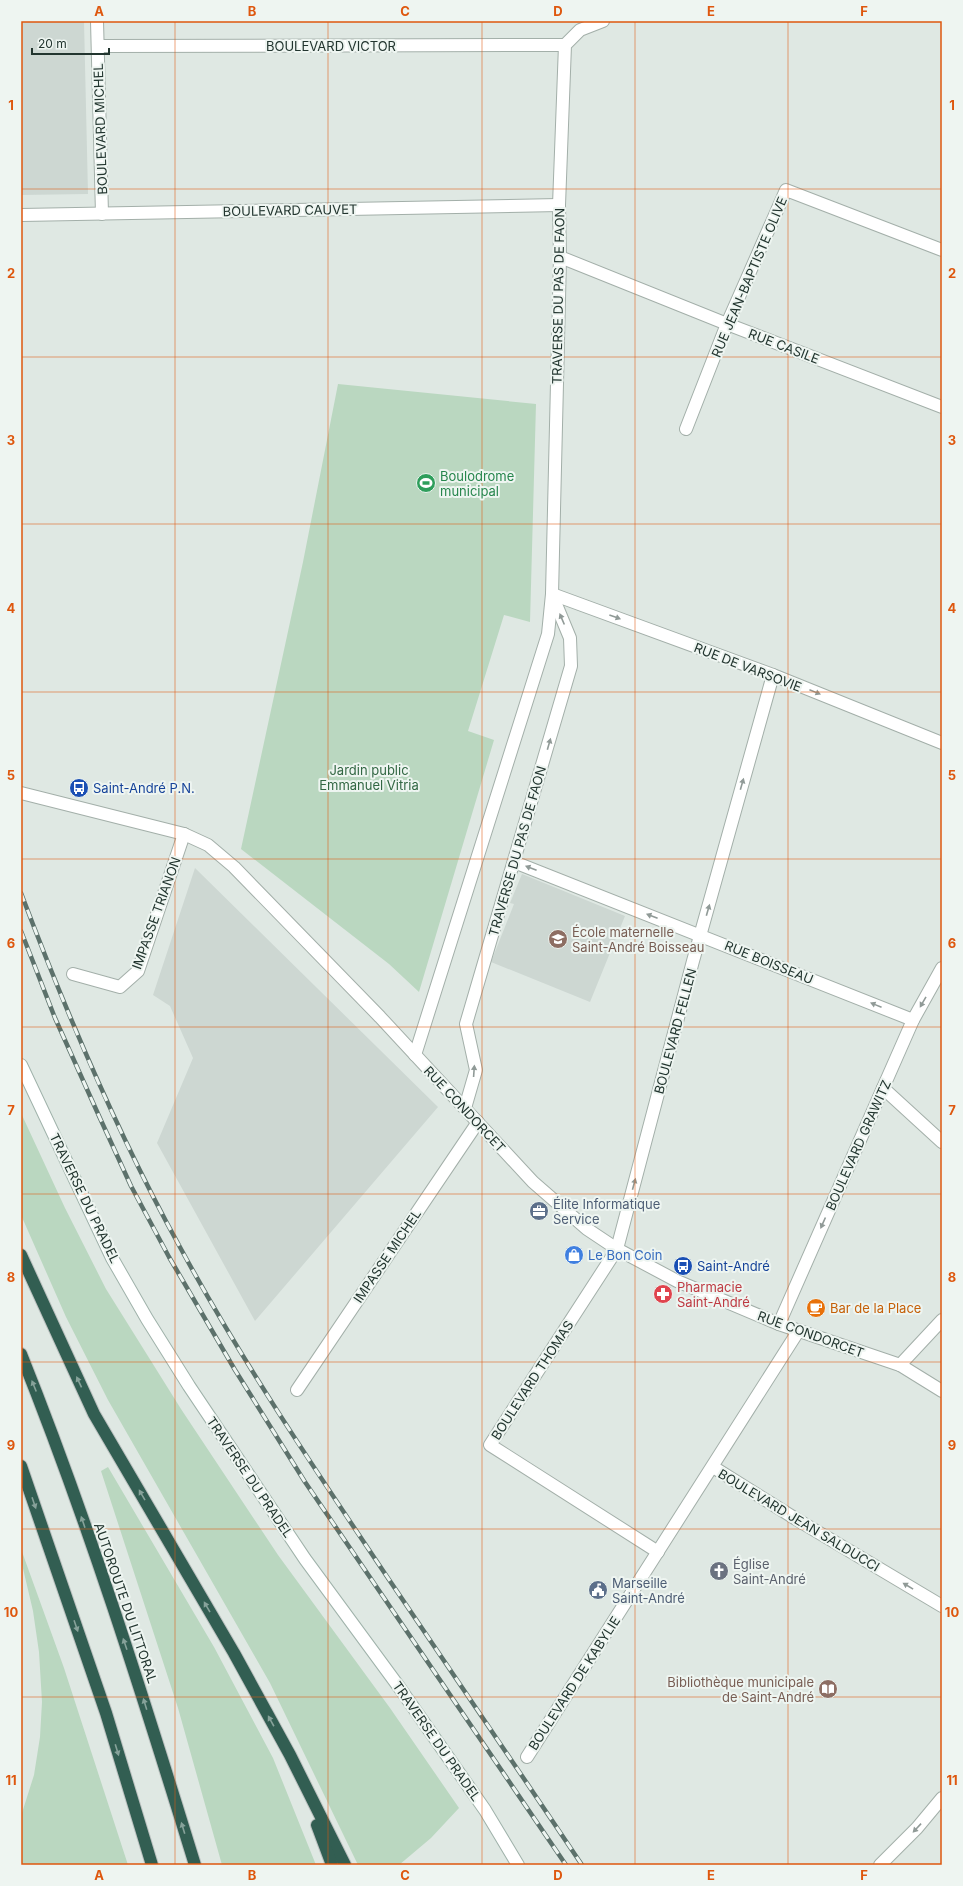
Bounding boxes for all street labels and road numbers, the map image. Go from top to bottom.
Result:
street label: BOULEVARD VICTOR [266,38,396,54]
street label: BOULEVARD MICHEL [90,63,110,195]
street label: RUE JEAN-BAPTISTE OLIVE [708,194,790,360]
street label: BOULEVARD CAUVET [223,201,357,219]
street label: TRAVERSE DU PAS DE FAON [548,208,568,384]
street label: RUE CASILE [746,325,822,367]
street label: RUE DE VARSOVIE [692,639,804,695]
street label: TRAVERSE DU PAS DE FAON [485,764,549,938]
street label: IMPASSE TRIANON [128,855,184,971]
street label: RUE BOISSEAU [722,937,816,987]
street label: BOULEVARD FELLEN [651,966,699,1096]
street label: RUE CONDORCET [421,1063,509,1155]
street label: BOULEVARD GRAWITZ [822,1077,894,1213]
street label: TRAVERSE DU PRADEL [47,1130,123,1266]
street label: IMPASSE MICHEL [350,1206,424,1306]
street label: RUE CONDORCET [756,1307,866,1361]
street label: BOULEVARD THOMAS [487,1317,577,1443]
street label: TRAVERSE DU PRADEL [203,1413,297,1541]
street label: BOULEVARD JEAN SALDUCCI [715,1465,883,1575]
street label: AUTOROUTE DU LITTORAL [91,1521,161,1685]
street label: BOULEVARD DE KABYLIE [525,1613,623,1753]
street label: TRAVERSE DU PRADEL [390,1678,484,1804]

